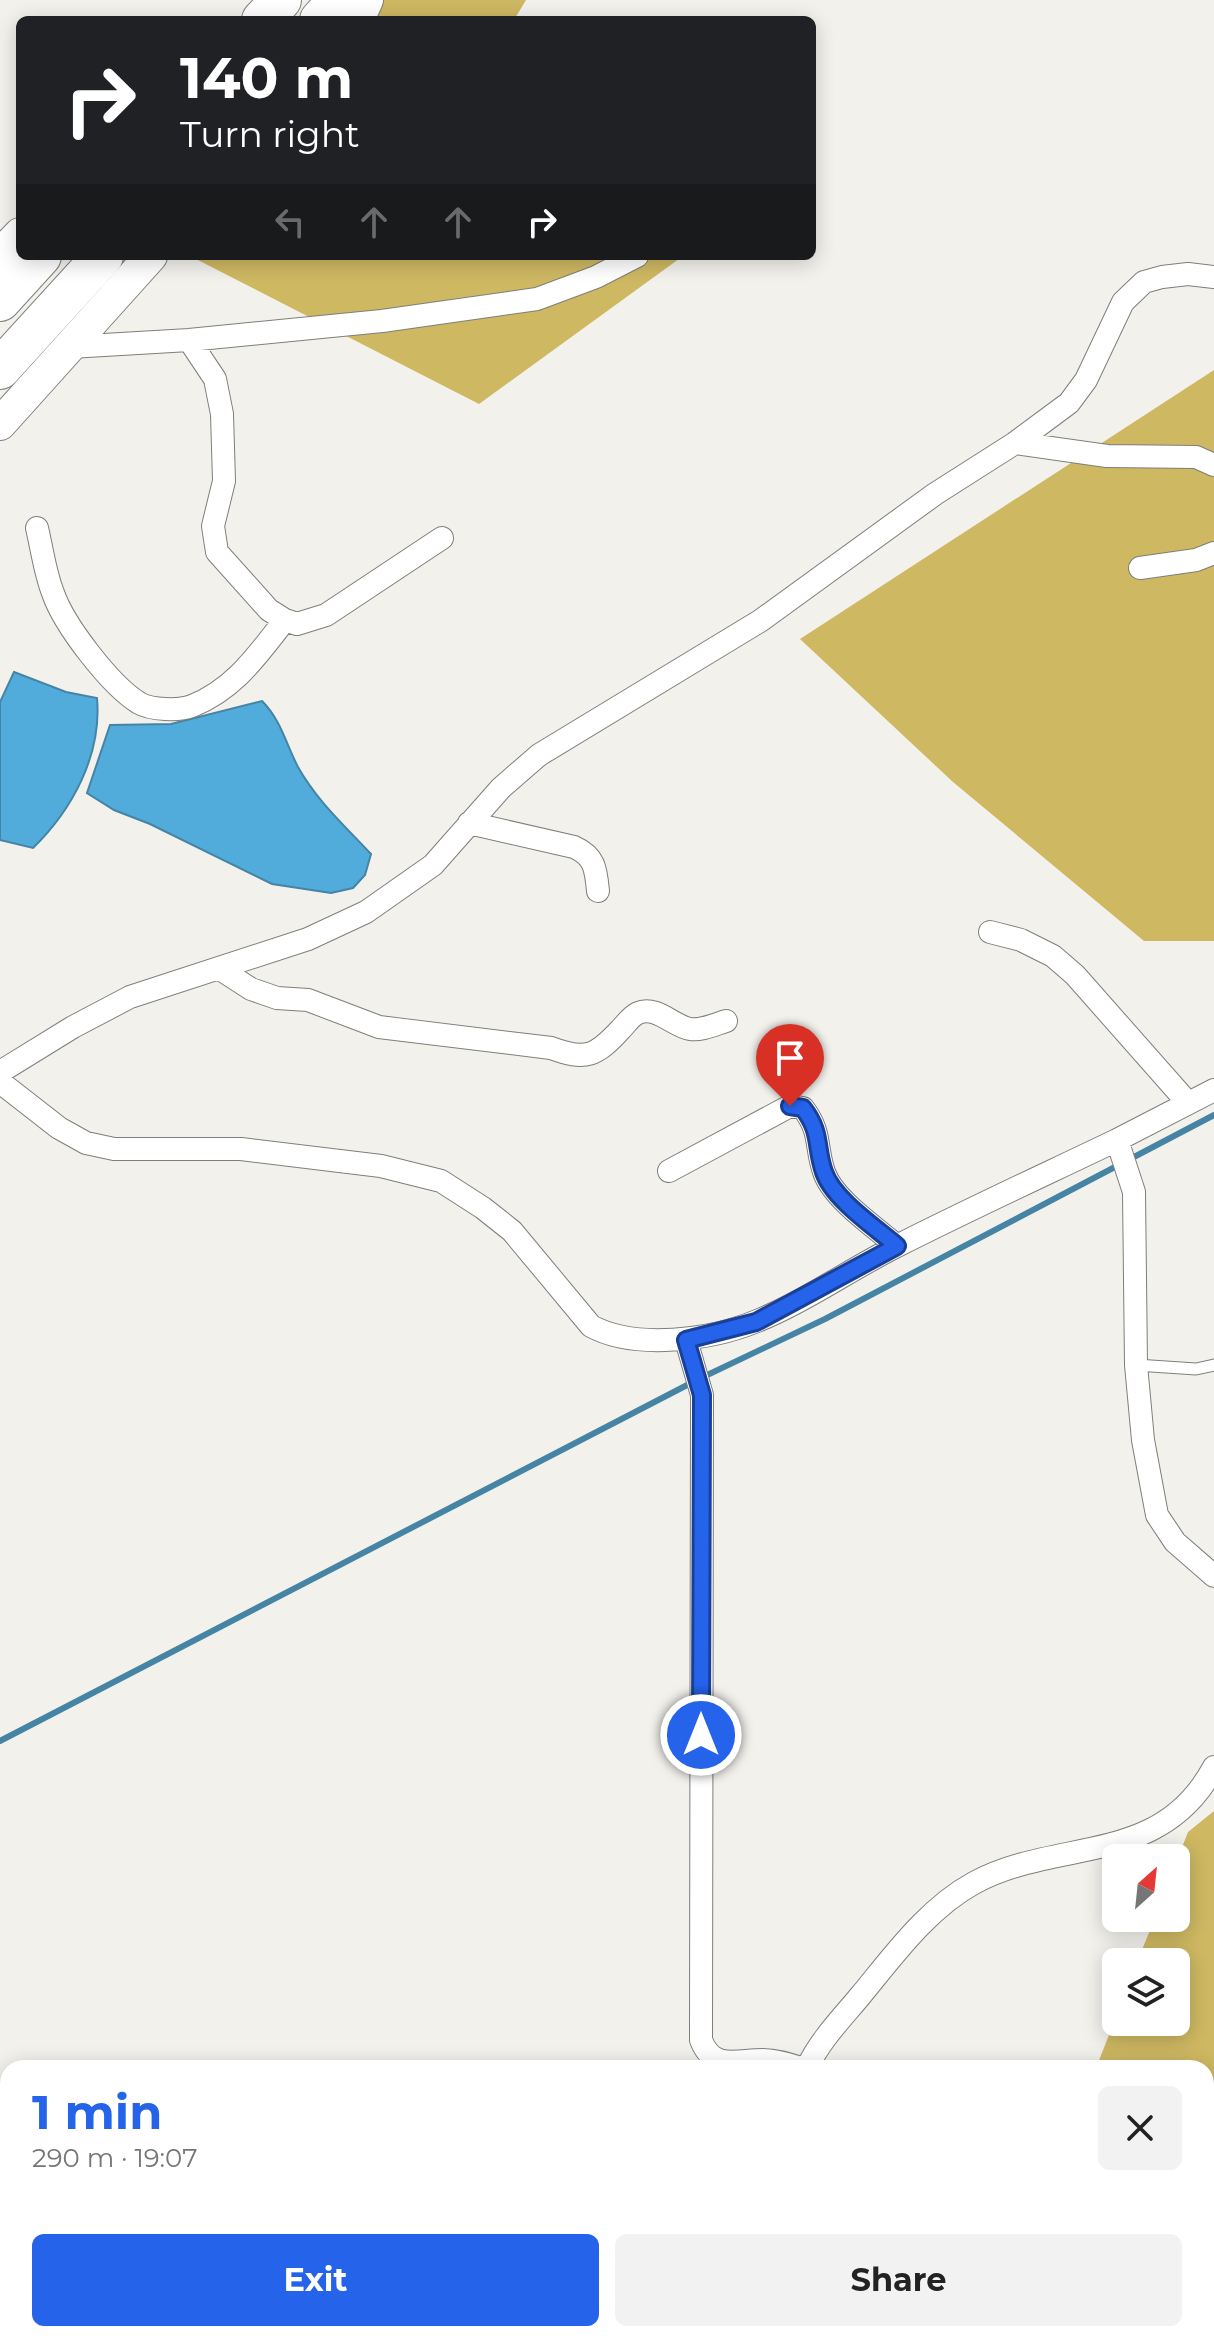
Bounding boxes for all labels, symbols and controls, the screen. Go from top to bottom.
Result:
text: 140 m [180,44,353,112]
icon: right [48,48,152,152]
text: Turn right [180,112,360,156]
icon: left [268,200,312,244]
icon: ahead [352,200,396,244]
icon: ahead [436,200,480,244]
icon: right [520,200,564,244]
pin [756,1024,824,1106]
icon: arrive [768,1036,812,1080]
position arrow [659,1693,743,1777]
north arrow [1102,1844,1190,1932]
map controls [1102,1844,1190,2036]
button: layers [1102,1948,1190,2036]
text: 1 min [32,2083,162,2141]
button: close [1098,2086,1182,2170]
text: 290 m · 19:07 [32,2142,197,2174]
button: Exit [32,2234,599,2326]
button: Share [615,2234,1182,2326]

